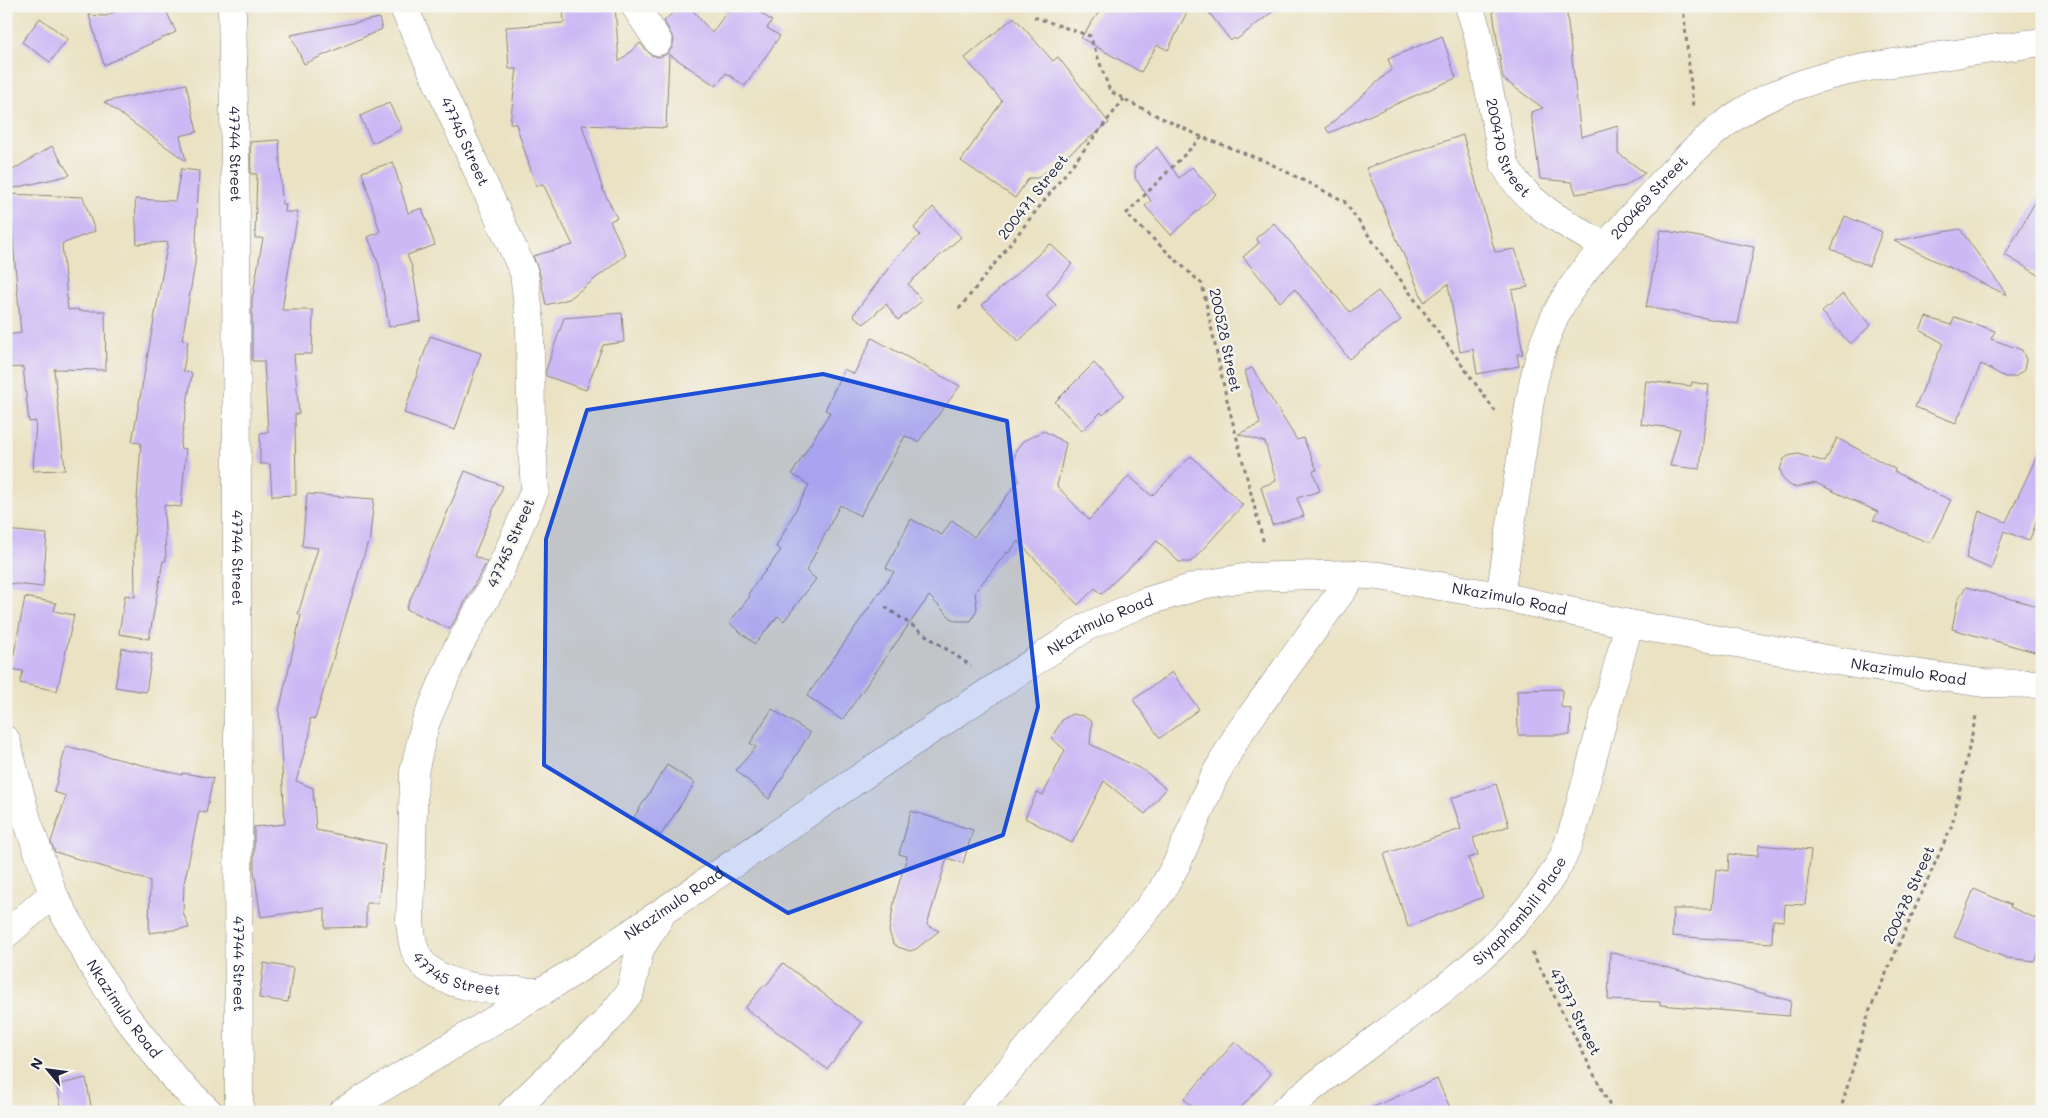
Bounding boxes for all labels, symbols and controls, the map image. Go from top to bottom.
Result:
street label: 47745 Street [437,94,494,189]
street label: 200470 Street [1482,96,1535,201]
street label: 47744 Street [225,106,247,202]
street label: 200471 Street [993,150,1072,243]
street label: 200469 Street [1606,151,1692,243]
street label: 200528 Street [1205,286,1247,394]
street label: 47745 Street [482,495,539,590]
street label: 47744 Street [228,510,248,606]
street label: Nkazimulo Road [1451,577,1569,619]
street label: Nkazimulo Road [1043,589,1155,659]
street label: Nkazimulo Road [1849,653,1968,689]
street label: 200478 Street [1877,842,1939,947]
street label: Siyaphambili Place [1468,853,1570,969]
street label: Nkazimulo Road [620,862,727,944]
street label: 47744 Street [229,916,250,1012]
street label: 47745 Street [408,948,501,999]
street label: Nkazimulo Road [82,956,166,1062]
street label: 47577 Street [1545,965,1606,1058]
north arrow [22,1046,72,1096]
text: N [25,1054,47,1073]

